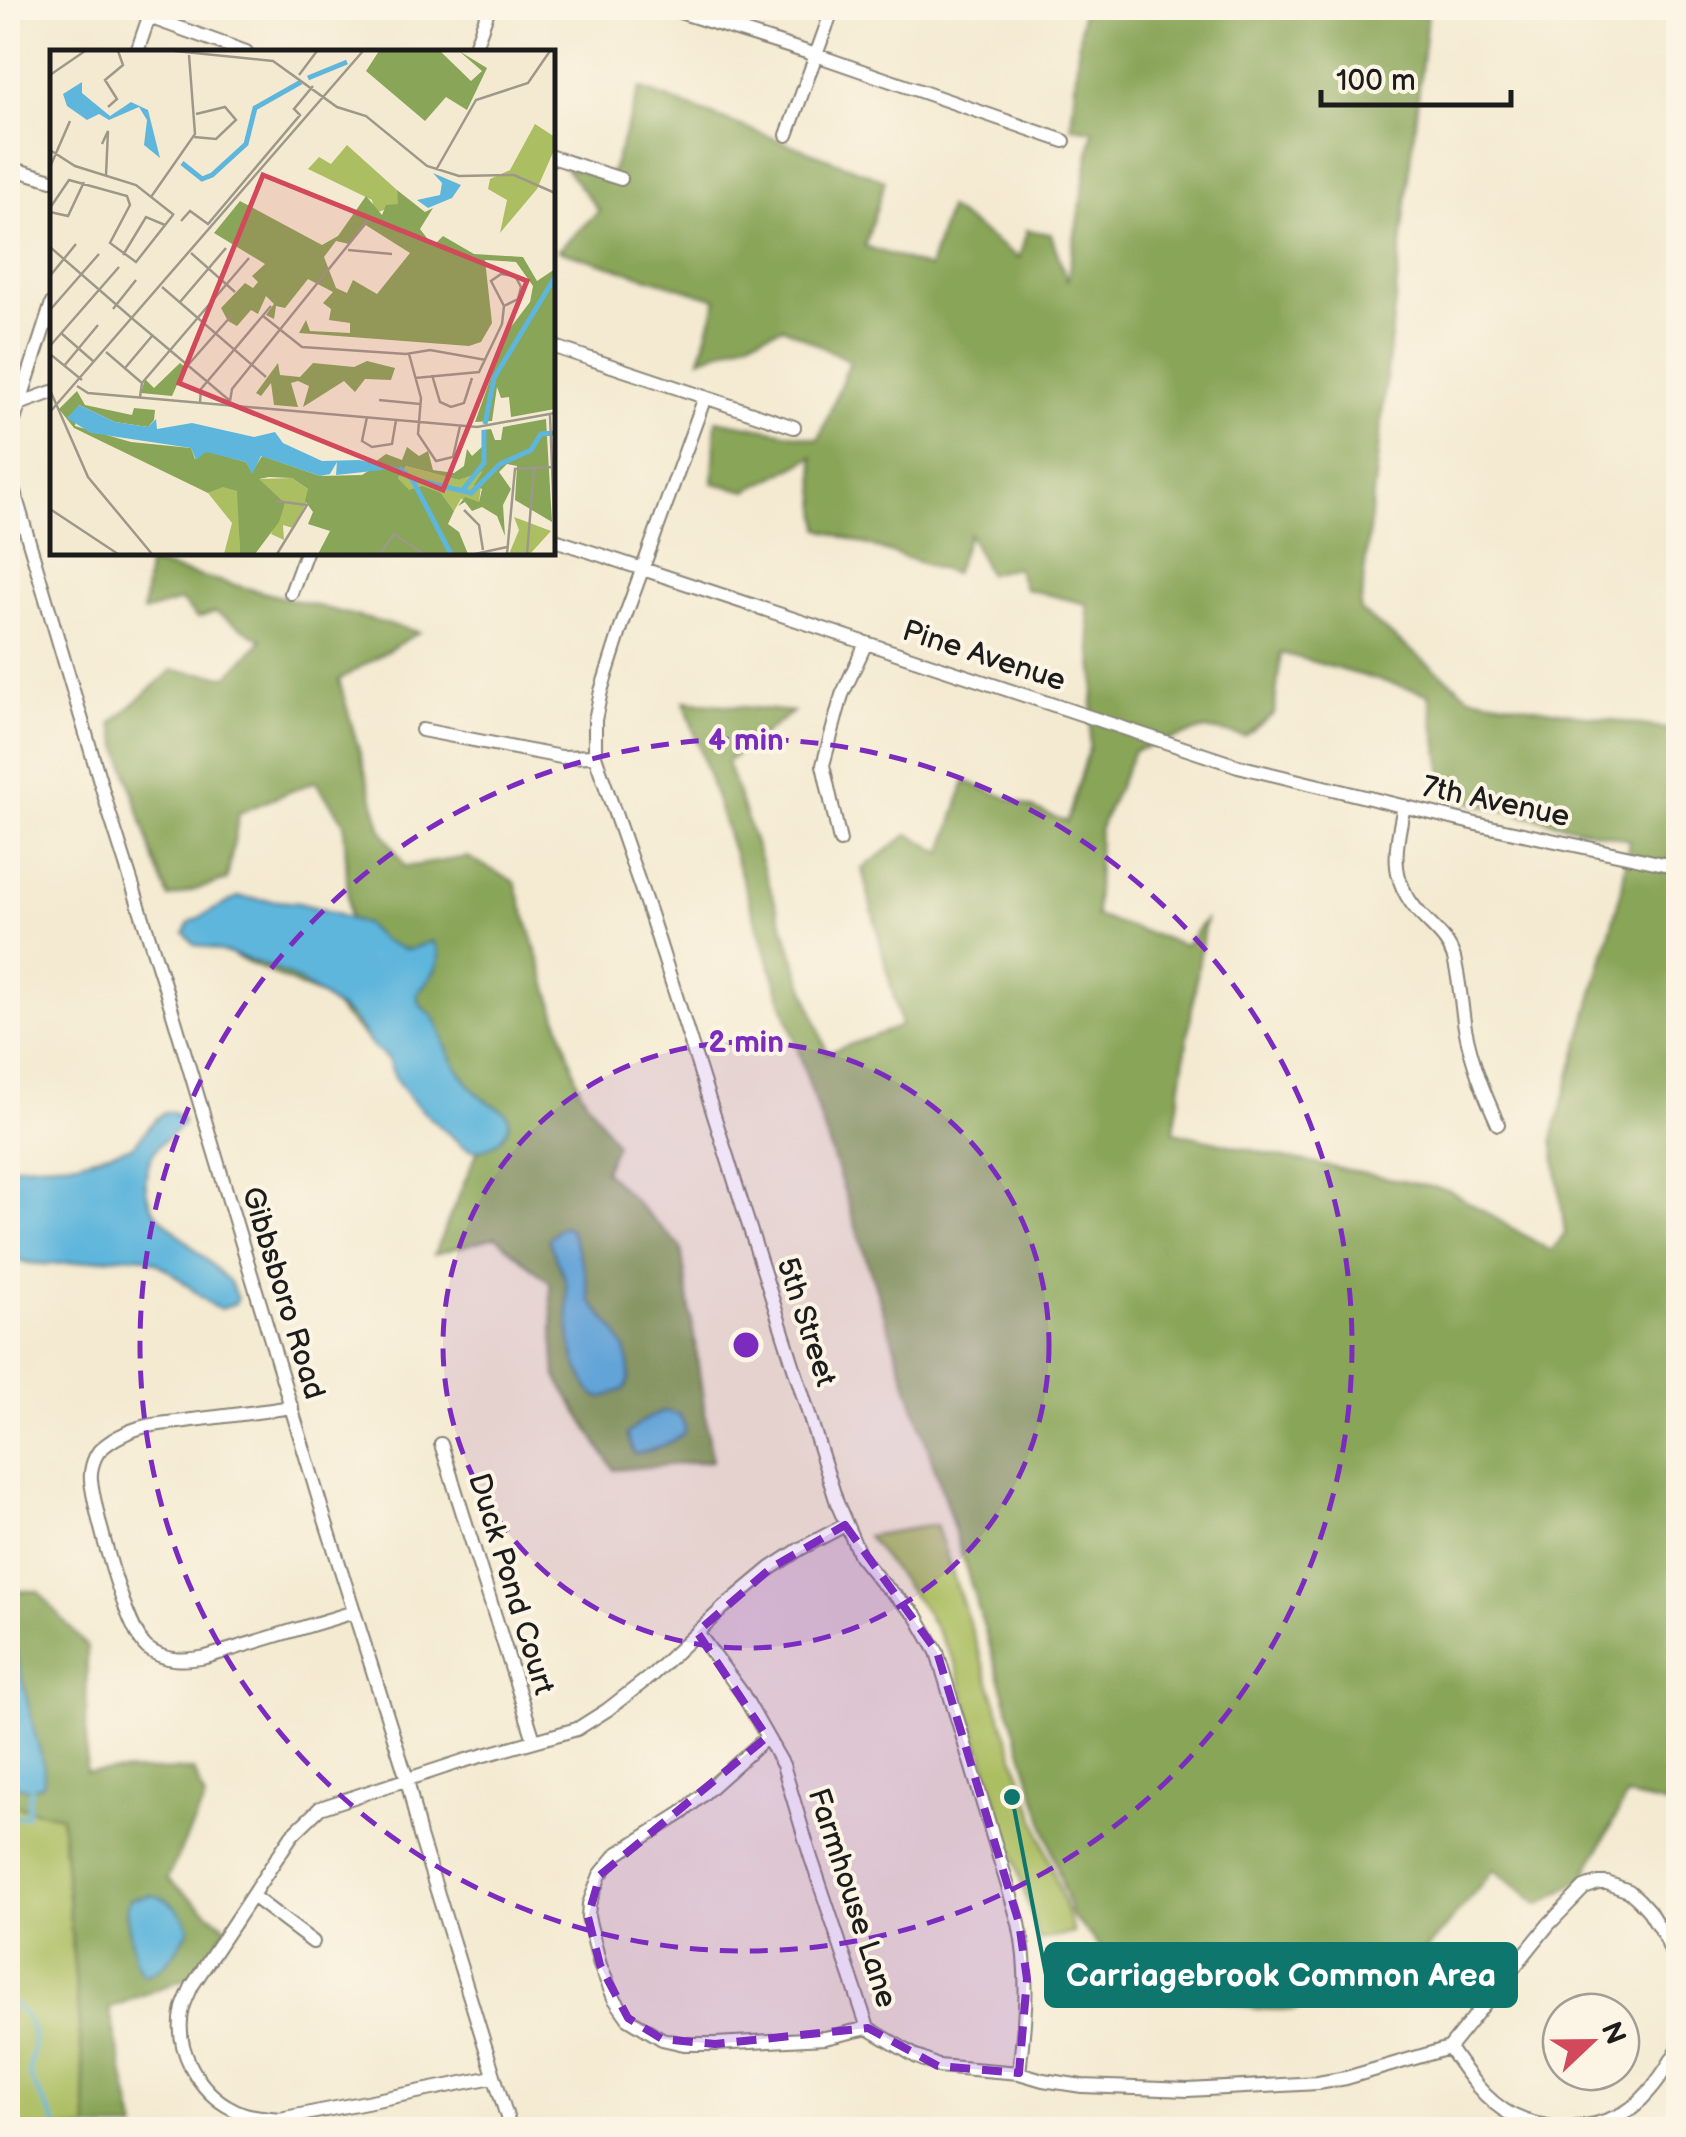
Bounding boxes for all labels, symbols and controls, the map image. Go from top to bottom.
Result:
scale bar [1321,45,1511,107]
inset map [50,50,555,555]
text: 100 m [1336,63,1416,99]
street label: Pine Avenue [898,613,1070,699]
text: 4 min [708,723,784,759]
street label: 7th Avenue [1419,769,1573,835]
text: 2 min [708,1025,784,1061]
street label: Gibbsboro Road [234,1183,332,1403]
street label: 5th Street [768,1253,844,1391]
centre of rings [728,1327,764,1363]
street label: Duck Pond Court [460,1469,562,1699]
street label: Farmhouse Lane [800,1784,904,2012]
callout: Carriagebrook Common Area [1046,1944,1516,2006]
text: Carriagebrook Common Area [1066,1957,1496,1996]
north arrow [1541,1992,1641,2092]
text: N [1594,2017,1632,2049]

